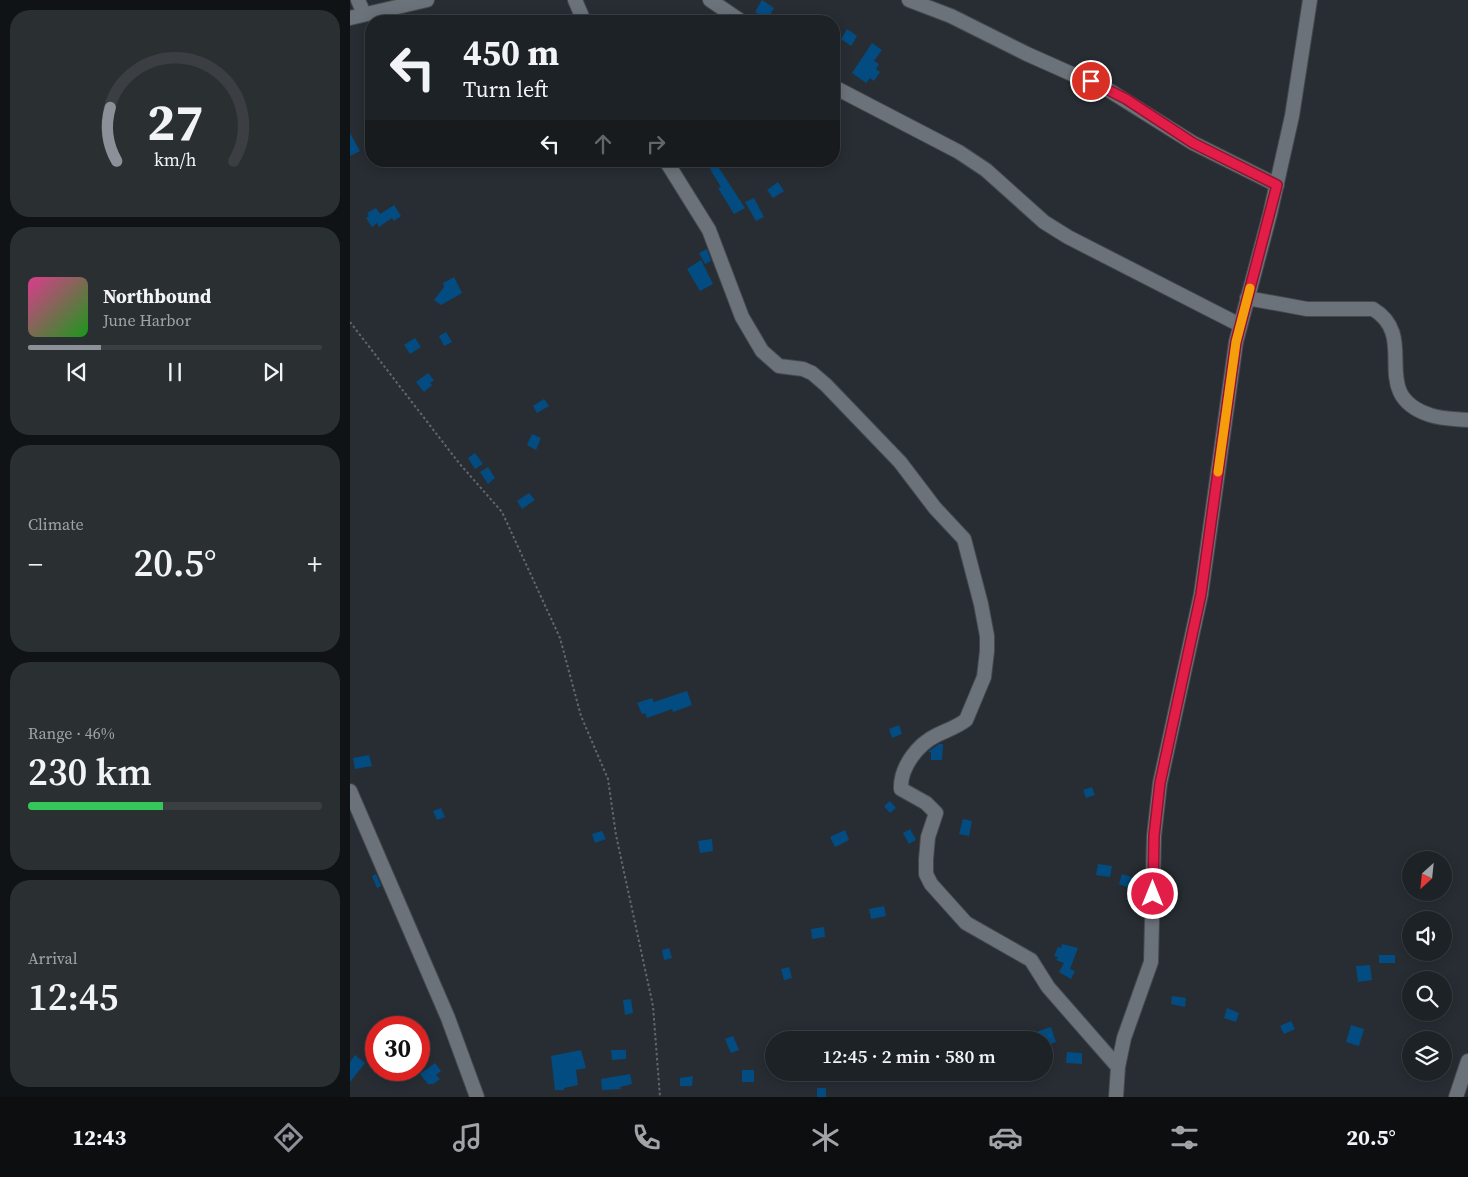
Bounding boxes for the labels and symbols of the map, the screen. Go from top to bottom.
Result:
pin [1070,60,1112,102]
north arrow [1402,851,1452,901]
position arrow [1126,867,1178,919]
speed limit sign: 30 [365,1016,430,1081]

